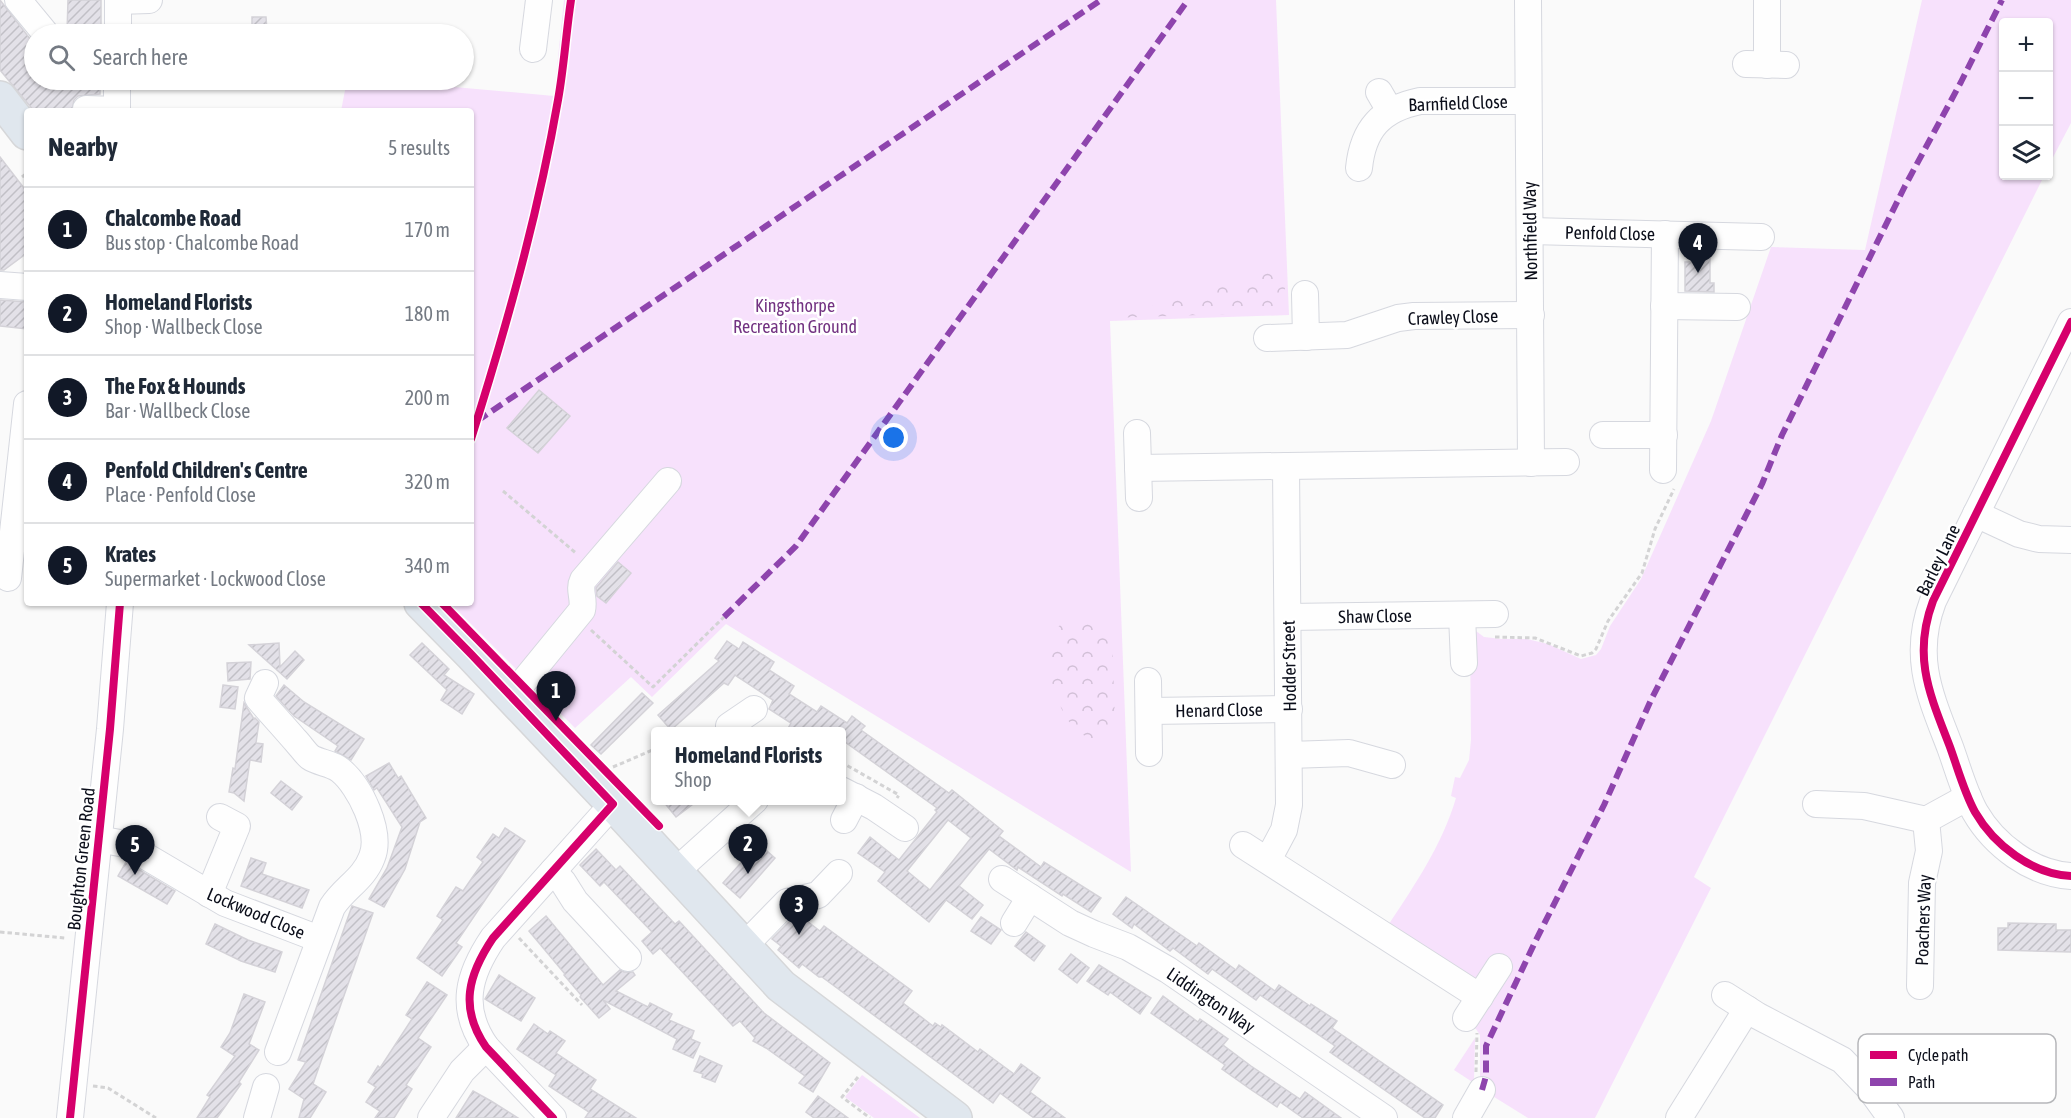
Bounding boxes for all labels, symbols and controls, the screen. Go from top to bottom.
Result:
map controls [1999,18,2053,180]
button: + [1999,18,2053,72]
search box [24,24,474,90]
icon: search [45,41,78,74]
text: Search here [93,44,188,70]
button: − [1999,72,2053,126]
street label: Barnfield Close [1408,91,1508,115]
button: layers [1999,126,2053,180]
text: Nearby [48,132,118,162]
text: 5 results [388,136,450,159]
street label: Northfield Way [1519,181,1541,281]
text: Chalcombe Road [105,205,241,231]
text: 1 [63,218,72,241]
text: 170 m [405,218,450,241]
street label: Penfold Close [1565,222,1655,244]
pin: 4 [1678,224,1718,273]
text: Bus stop · Chalcombe Road [105,231,299,254]
text: Homeland Florists [105,289,252,315]
park label: Kingsthorpe Recreation Ground [733,295,857,337]
text: 2 [63,302,72,325]
text: 180 m [405,302,450,325]
street label: Crawley Close [1408,305,1498,329]
text: Shop · Wallbeck Close [105,315,263,338]
text: The Fox & Hounds [105,373,245,399]
text: 3 [63,386,72,409]
text: 200 m [405,386,450,409]
text: Bar · Wallbeck Close [105,399,250,422]
your location [879,423,908,452]
text: Penfold Children's Centre [105,457,308,483]
text: 4 [63,470,72,493]
text: 320 m [405,470,450,493]
text: Place · Penfold Close [105,483,256,506]
street label: Barley Lane [1912,521,1964,599]
text: Krates [105,541,156,567]
text: 5 [63,554,72,577]
text: 340 m [405,554,450,577]
text: Supermarket · Lockwood Close [105,567,326,590]
street label: Shaw Close [1338,605,1412,627]
street label: Hodder Street [1278,620,1300,712]
pin: 1 [536,672,576,721]
street label: Henard Close [1175,699,1263,721]
popup [651,727,846,805]
text: Homeland Florists [675,742,822,768]
text: Shop [675,768,712,791]
street label: Boughton Green Road [63,787,99,931]
pin: 2 [728,824,768,874]
pin: 5 [116,826,154,875]
street label: Poachers Way [1911,874,1935,966]
street label: Lockwood Close [204,883,308,943]
pin: 3 [780,886,818,935]
street label: Liddington Way [1163,963,1259,1037]
legend [1858,1034,2056,1103]
text: Cycle path [1908,1046,1968,1065]
text: Path [1908,1073,1935,1091]

